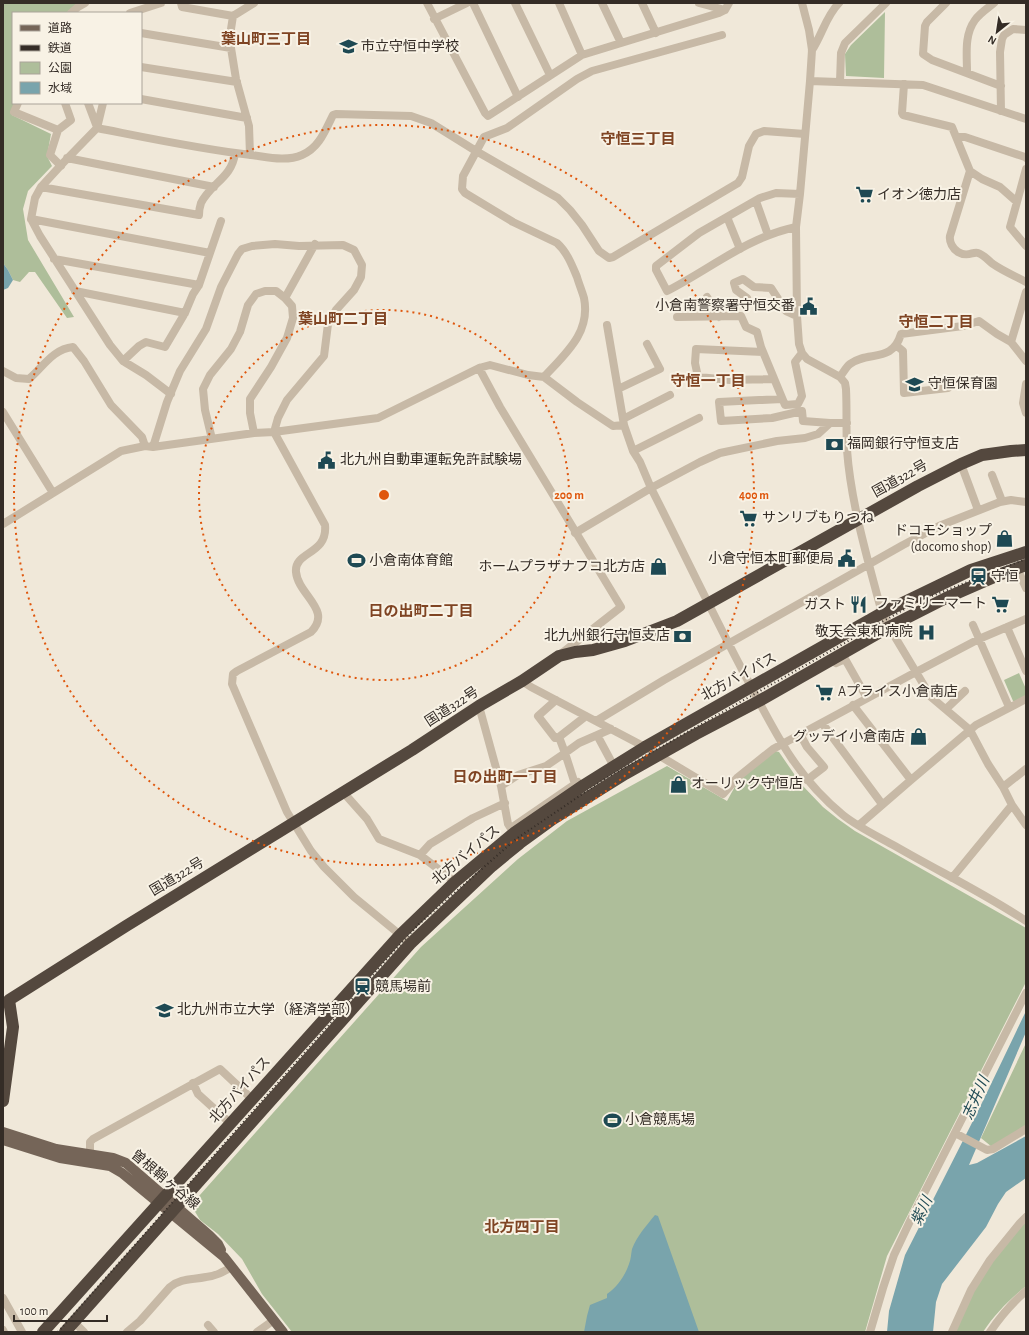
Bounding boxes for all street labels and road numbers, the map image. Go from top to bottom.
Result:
street label: 国道322号 [870,457,930,500]
street label: 北方バイパス [698,649,779,703]
street label: 国道322号 [422,684,481,729]
street label: 北方バイパス [428,821,503,887]
street label: 国道322号 [147,855,207,899]
street label: 北方バイパス [205,1053,273,1126]
street label: 曽根鞘ヶ谷線 [128,1147,202,1212]

